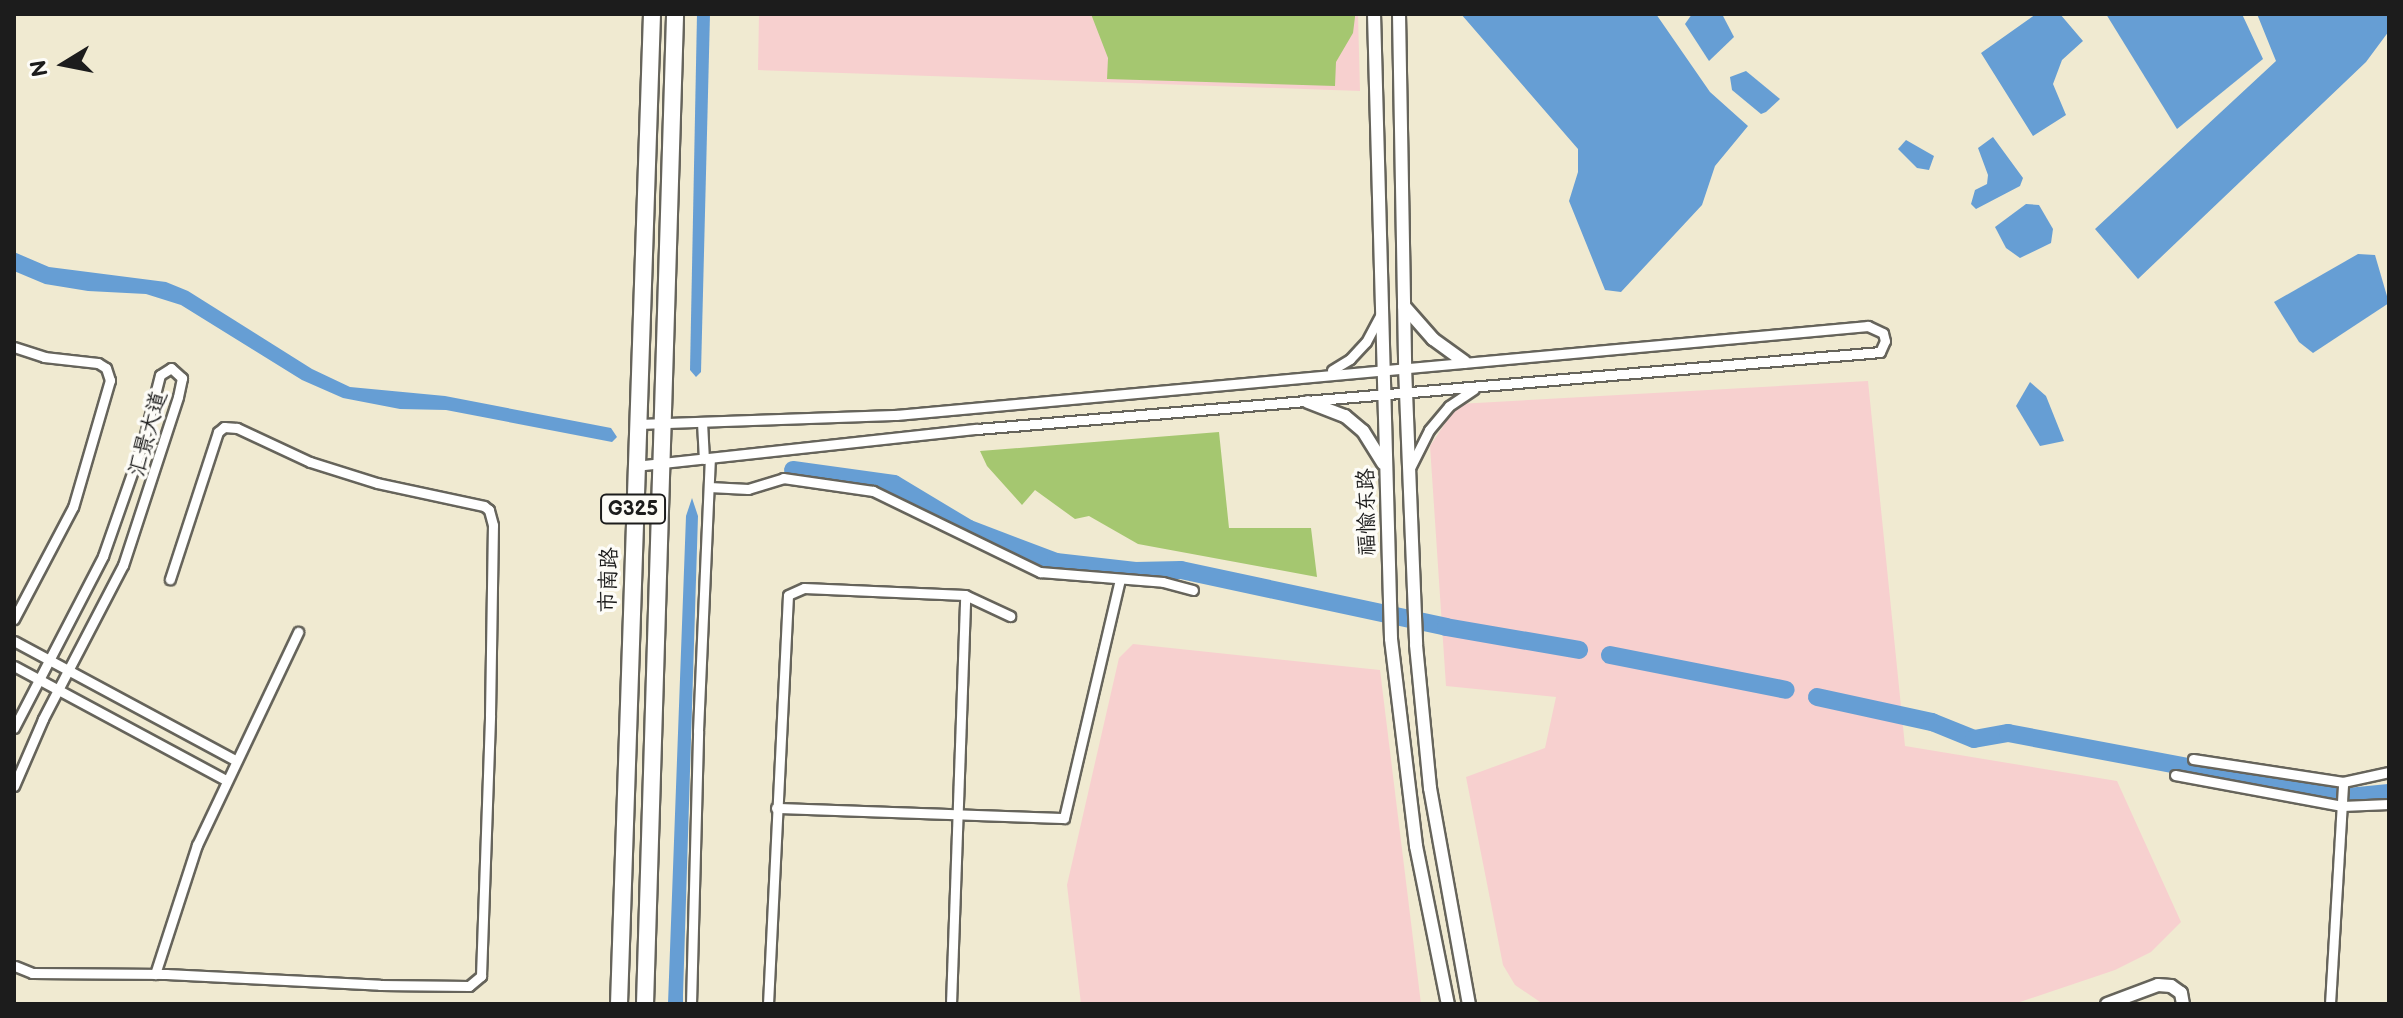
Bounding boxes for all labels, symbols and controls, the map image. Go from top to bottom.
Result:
north arrow [24,24,104,104]
text: N [25,58,55,79]
street label: 汇景大道 [123,388,173,480]
street label: 福愉东路 [1353,468,1381,556]
road number: G325 [599,493,667,525]
street label: 市南路 [595,547,623,613]

